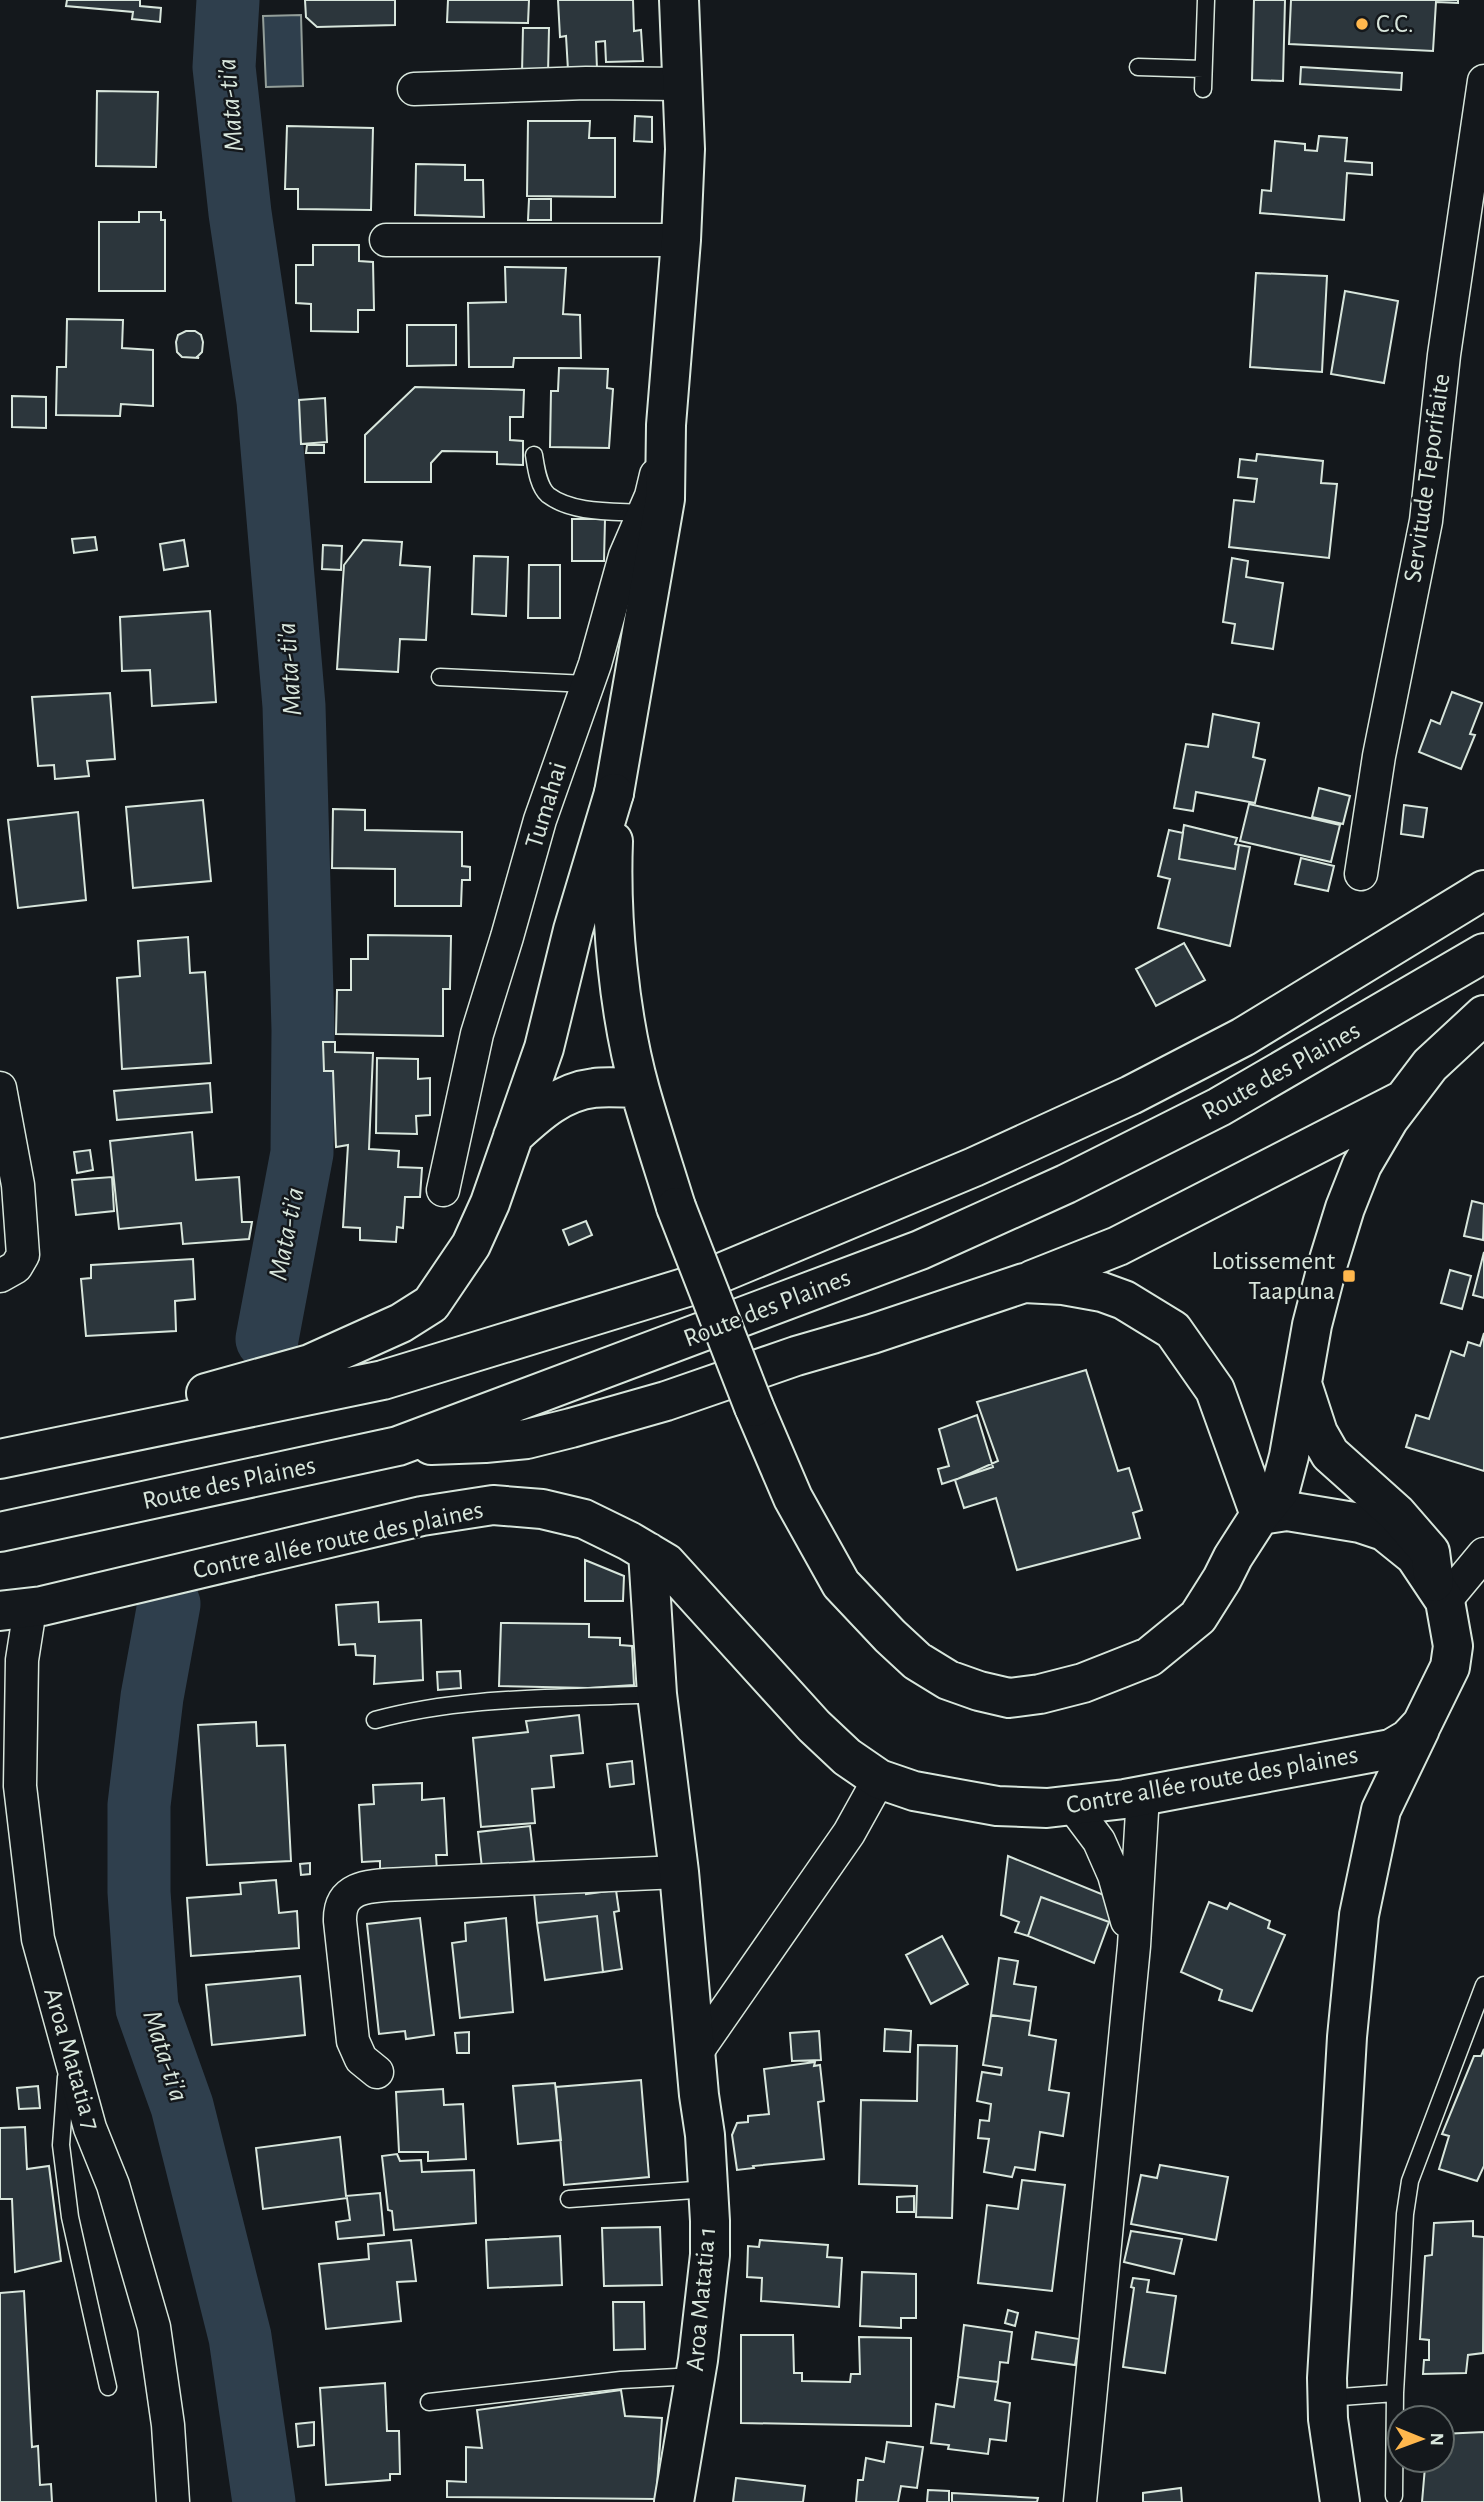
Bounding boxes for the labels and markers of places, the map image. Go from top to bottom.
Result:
place label: C.C. [1376,11,1414,37]
marker: C.C. [1354,16,1370,32]
place label: Lotissement Taapuna [1211,1248,1335,1304]
marker: Lotissement Taapuna [1341,1268,1357,1284]

